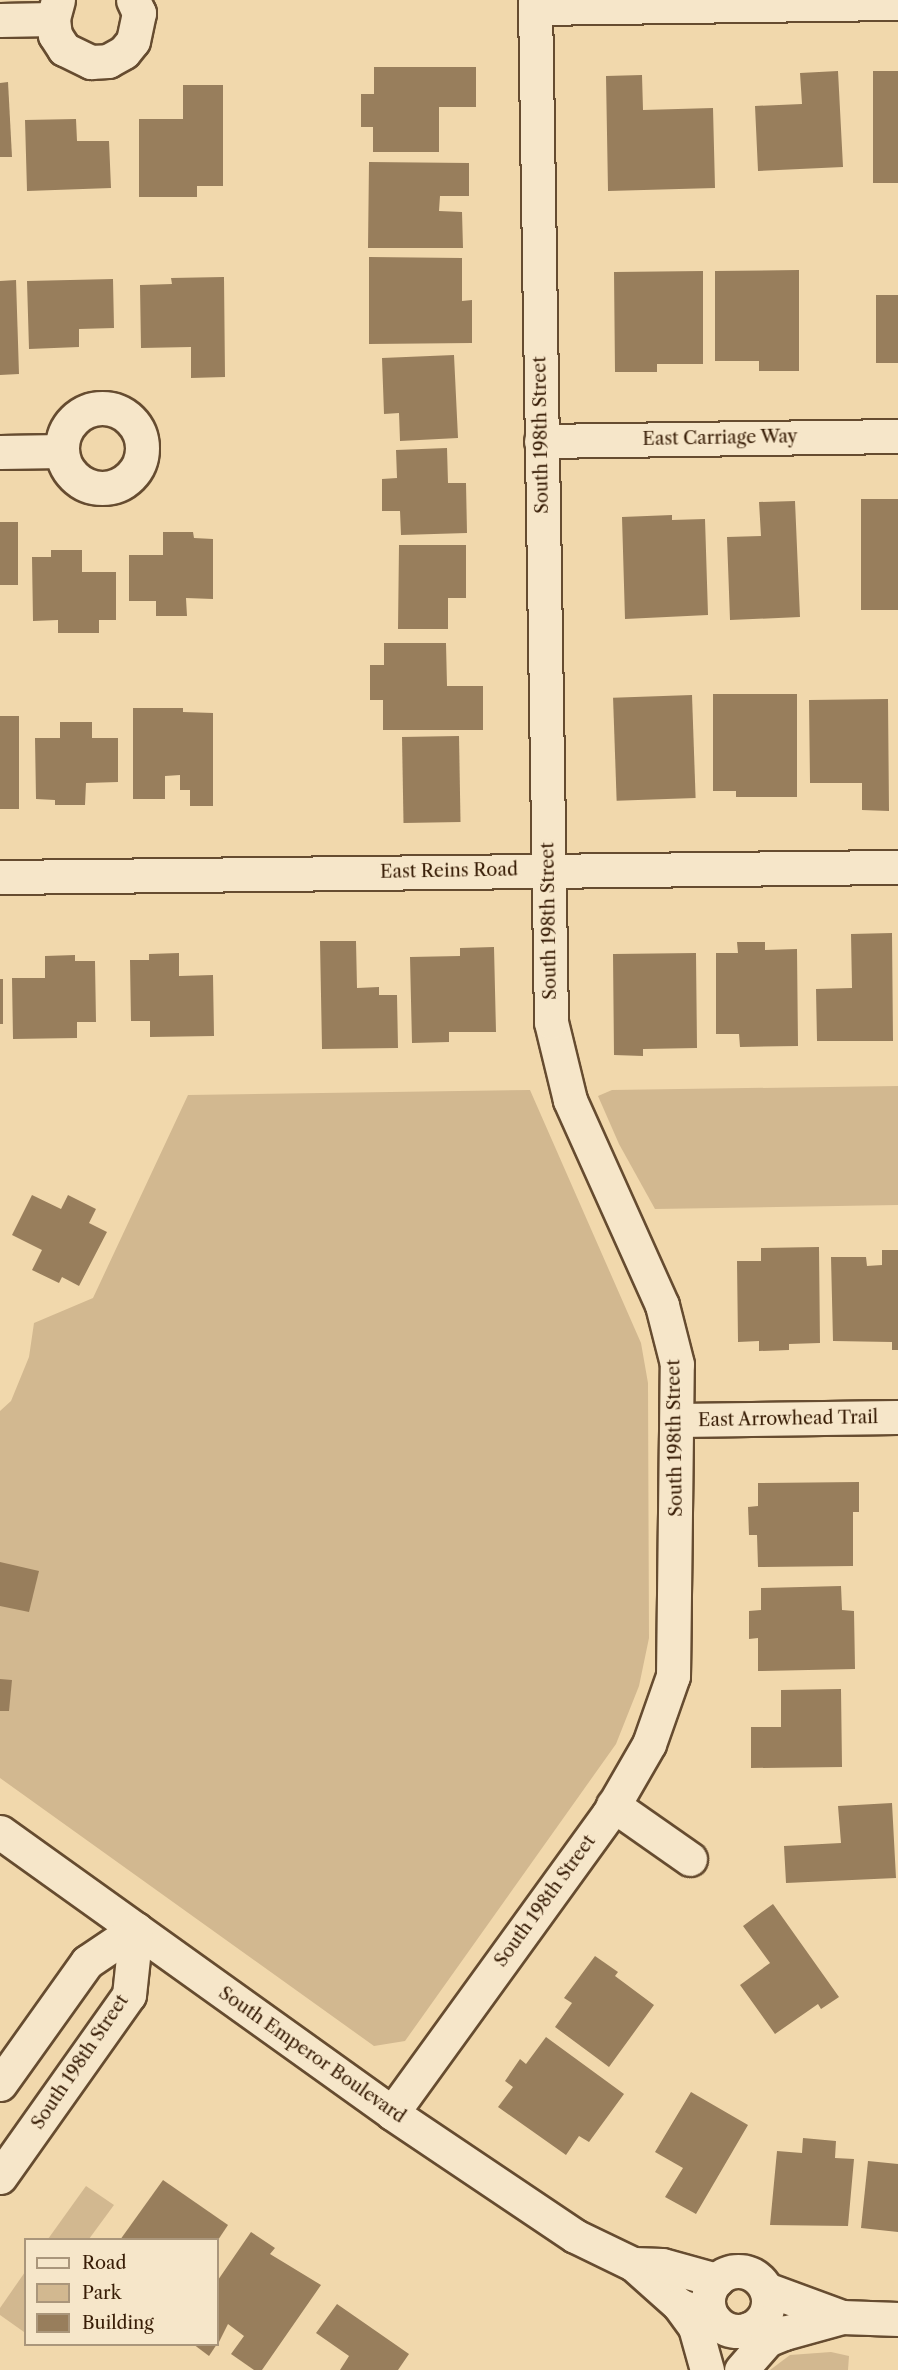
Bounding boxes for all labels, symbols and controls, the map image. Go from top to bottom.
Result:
street label: South 198th Street [529,356,553,514]
street label: East Carriage Way [642,426,798,450]
street label: South 198th Street [537,842,561,1000]
street label: East Reins Road [380,859,518,883]
street label: South 198th Street [663,1359,687,1517]
street label: East Arrowhead Trail [697,1407,879,1431]
street label: South 198th Street [490,1831,600,1971]
street label: South Emperor Boulevard [214,1982,410,2128]
street label: South 198th Street [27,1991,133,2133]
legend [24,2238,219,2346]
text: Road [82,2252,127,2274]
text: Park [82,2282,121,2304]
text: Building [82,2312,154,2334]

